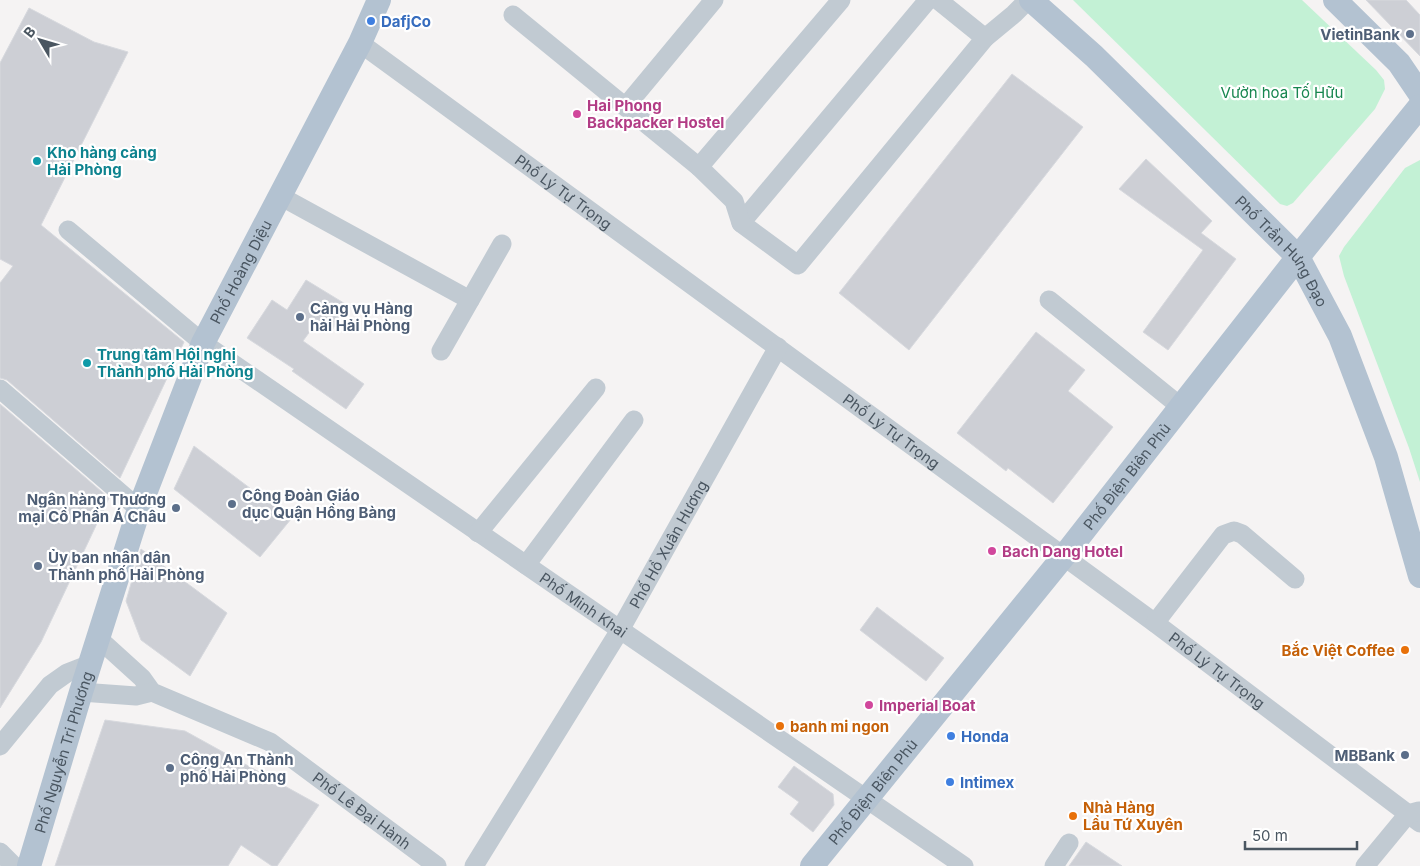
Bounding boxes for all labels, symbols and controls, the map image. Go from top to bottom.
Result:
place label: DafjCo [381,12,431,31]
north arrow [15,15,65,65]
marker: DafjCo [365,15,377,27]
text: B [20,23,39,41]
place label: VietinBank [1320,25,1400,44]
marker: VietinBank [1404,28,1416,40]
park label: Vườn hoa Tố Hữu [1221,83,1343,102]
place label: Hai Phong Backpacker Hostel [587,96,724,132]
marker: Hai Phong Backpacker Hostel [571,108,583,120]
place label: Kho hàng cảng Hải Phòng [47,143,157,179]
street label: Phố Lý Tự Trọng [511,150,616,233]
marker: Kho hàng cảng Hải Phòng [31,155,43,167]
street label: Phố Trần Hưng Đạo [1231,191,1332,310]
street label: Phố Hoàng Diệu [205,216,275,327]
place label: Cảng vụ Hàng hải Hải Phòng [310,299,413,335]
marker: Cảng vụ Hàng hải Hải Phòng [294,311,306,323]
place label: Trung tâm Hội nghị Thành phố Hải Phòng [97,345,253,381]
marker: Trung tâm Hội nghị Thành phố Hải Phòng [81,357,93,369]
street label: Phố Lý Tự Trọng [839,389,944,472]
street label: Phố Điện Biên Phủ [1079,419,1174,533]
street label: Phố Hồ Xuân Hương [625,477,711,611]
place label: Công Đoàn Giáo dục Quận Hồng Bàng [242,486,396,522]
place label: Ngân hàng Thương mại Cổ Phần Á Châu [18,490,166,526]
marker: Công Đoàn Giáo dục Quận Hồng Bàng [226,498,238,510]
marker: Ngân hàng Thương mại Cổ Phần Á Châu [170,502,182,514]
place label: Bach Dang Hotel [1002,542,1123,561]
marker: Bach Dang Hotel [986,545,998,557]
place label: Ủy ban nhân dân Thành phố Hải Phòng [48,548,204,584]
marker: Ủy ban nhân dân Thành phố Hải Phòng [32,560,44,572]
street label: Phố Minh Khai [536,568,631,641]
street label: Phố Lý Tự Trọng [1165,628,1269,712]
place label: Bắc Việt Coffee [1282,641,1395,660]
marker: Bắc Việt Coffee [1399,644,1411,656]
street label: Phố Nguyễn Tri Phương [30,669,97,835]
place label: Imperial Boat [879,696,976,715]
marker: Imperial Boat [863,699,875,711]
place label: banh mi ngon [790,717,889,736]
marker: banh mi ngon [774,720,786,732]
place label: Honda [961,727,1009,746]
marker: Honda [945,730,957,742]
street label: Phố Điện Biên Phủ [824,735,921,848]
place label: MBBank [1334,746,1395,765]
marker: MBBank [1399,749,1411,761]
place label: Công An Thành phố Hải Phòng [180,750,294,786]
marker: Công An Thành phố Hải Phòng [164,762,176,774]
street label: Phố Lê Đại Hành [309,768,415,853]
place label: Intimex [960,773,1014,792]
marker: Intimex [944,776,956,788]
place label: Nhà Hàng Lẩu Tứ Xuyên [1083,798,1183,834]
marker: Nhà Hàng Lẩu Tứ Xuyên [1067,810,1079,822]
scale bar [1245,818,1358,850]
text: 50 m [1252,826,1288,845]

